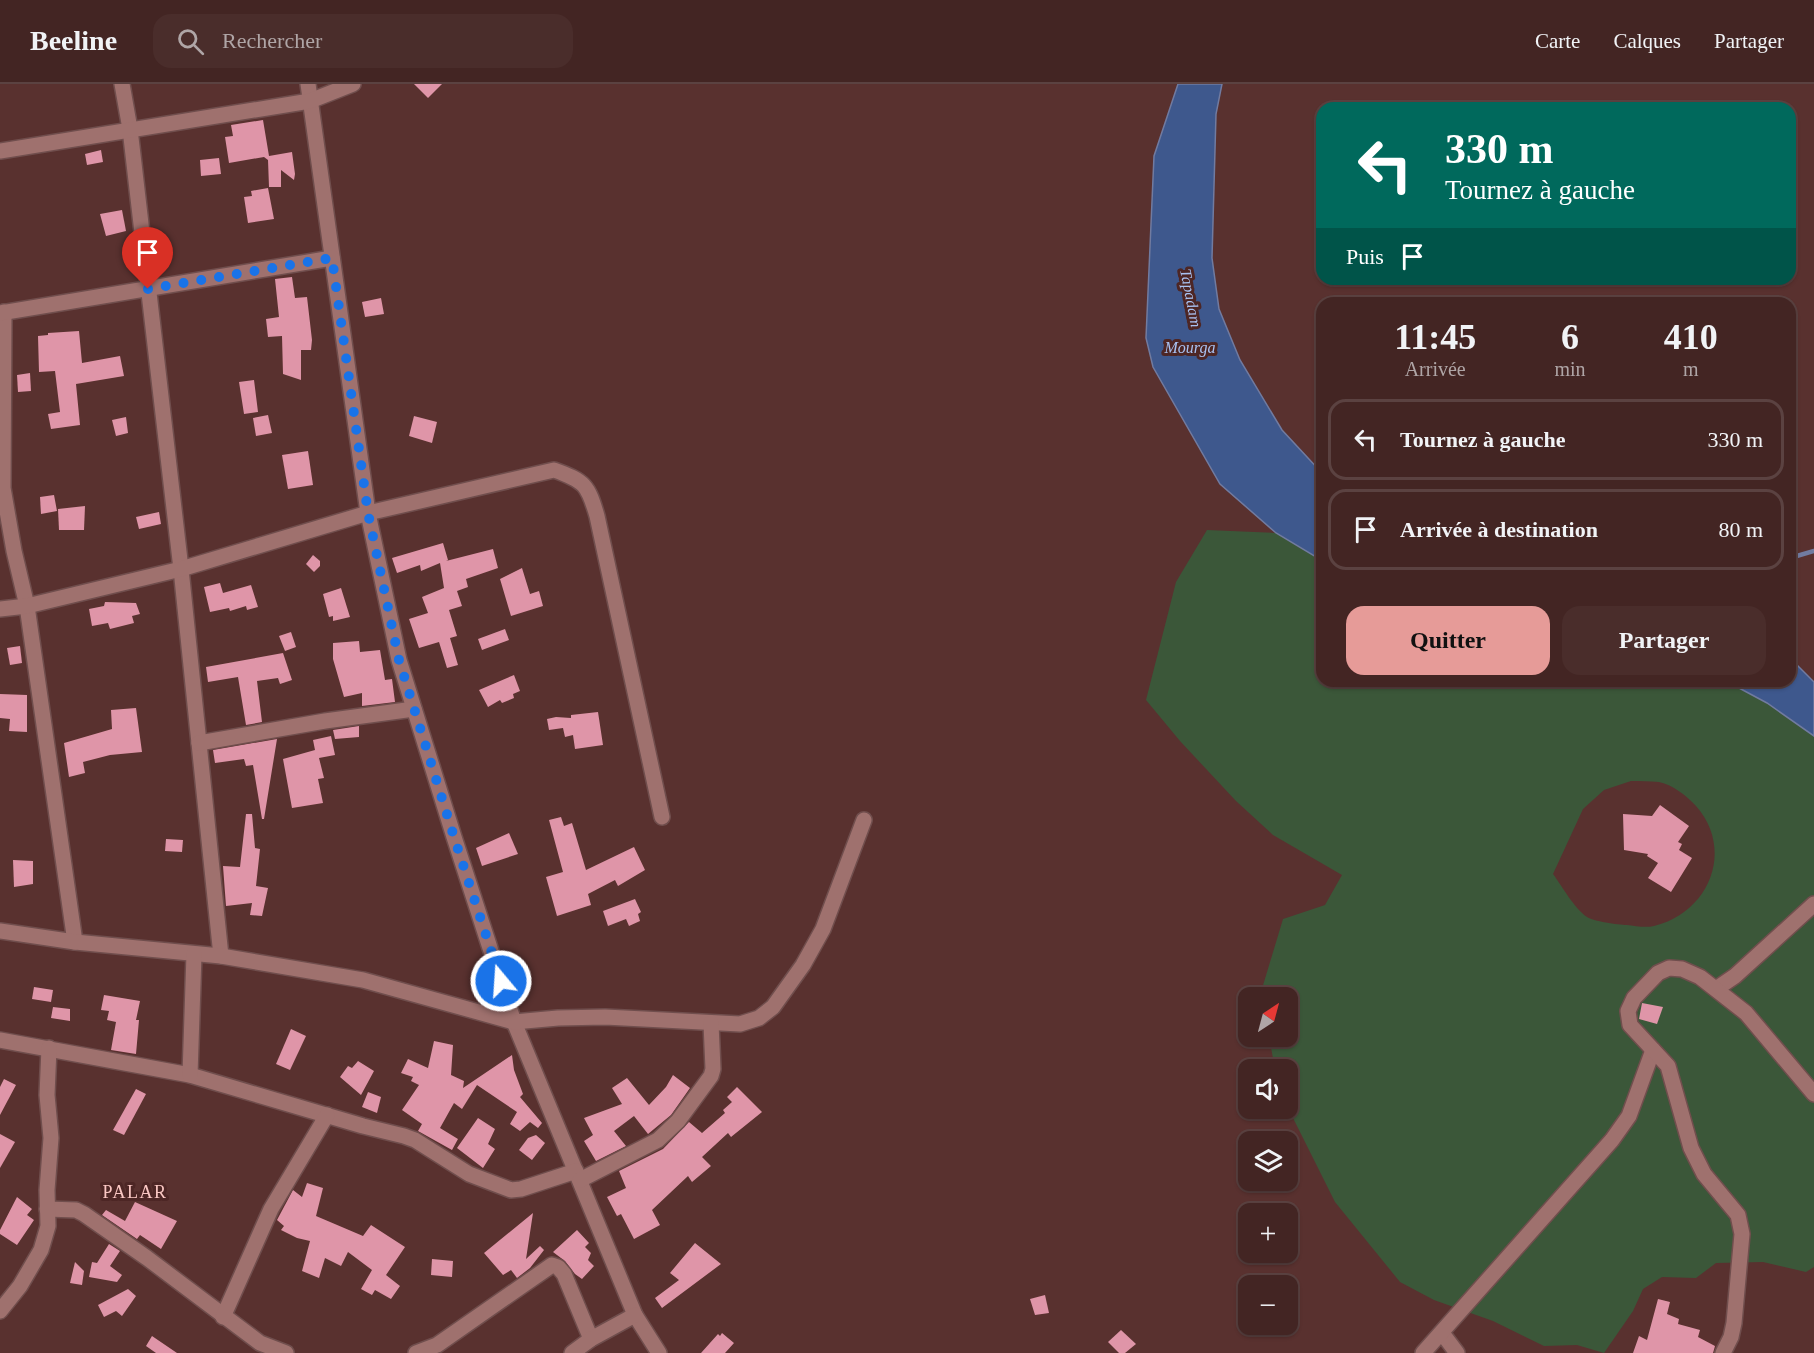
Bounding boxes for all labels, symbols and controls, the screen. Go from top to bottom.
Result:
search box [153,14,573,68]
text: Beeline [30,25,117,56]
icon: search [174,25,207,58]
text: Rechercher [222,28,322,53]
text: Carte [1535,29,1580,53]
text: Calques [1613,29,1681,53]
text: Partager [1714,29,1784,53]
icon: left [1346,126,1424,204]
text: 330 m [1445,126,1554,172]
text: Tournez à gauche [1445,175,1635,205]
pin [122,227,173,289]
icon: arrive [131,236,164,269]
icon: arrive [1396,240,1429,273]
text: Puis [1346,244,1384,269]
water label: Tapadam [1176,267,1205,329]
text: 11:45 [1394,317,1476,357]
text: 6 [1561,317,1579,357]
text: 410 [1664,317,1718,357]
water label: Mourga [1164,339,1215,357]
text: Arrivée [1405,358,1466,380]
text: min [1554,358,1586,380]
text: m [1683,358,1699,380]
icon: left [1349,423,1382,456]
text: Tournez à gauche [1400,427,1565,452]
text: 330 m [1707,427,1763,452]
icon: arrive [1349,513,1382,546]
text: Arrivée à destination [1400,517,1598,542]
text: 80 m [1718,517,1763,542]
button: Quitter [1346,606,1550,675]
button: Partager [1562,606,1766,675]
position arrow [469,949,533,1013]
north arrow [1238,987,1298,1047]
map controls [1238,987,1298,1335]
button: sound [1238,1059,1298,1119]
button: layers [1238,1131,1298,1191]
district label: PALAR [103,1182,167,1202]
button: + [1238,1203,1298,1263]
button: − [1238,1275,1298,1335]

